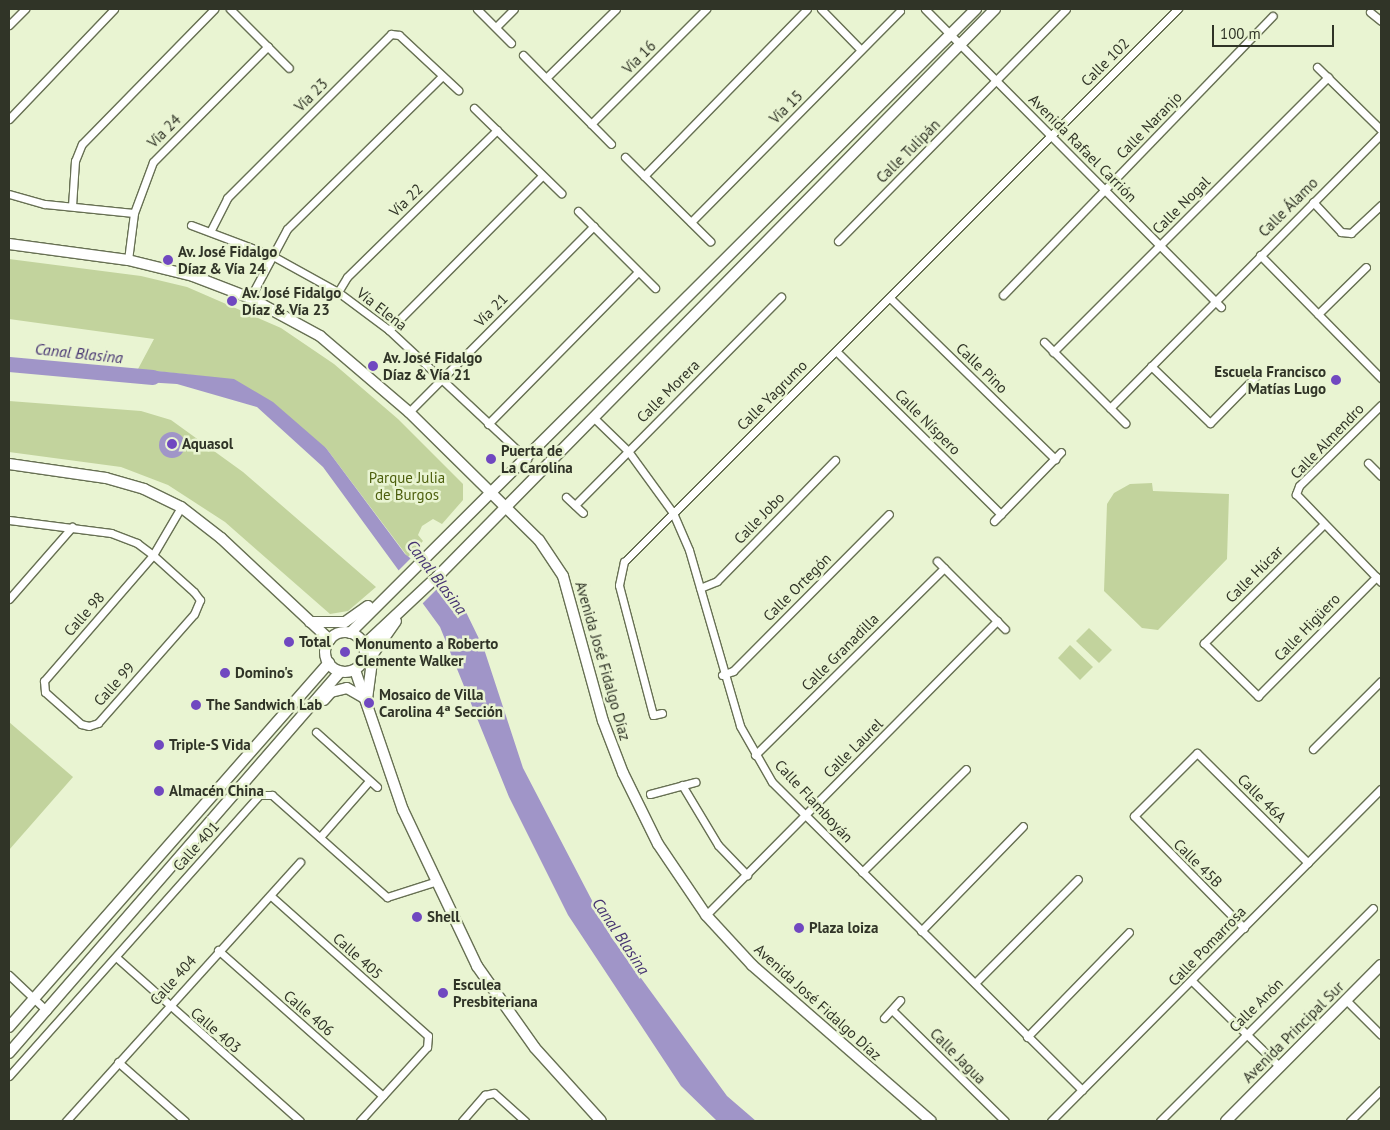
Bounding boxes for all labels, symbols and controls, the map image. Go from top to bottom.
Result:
scale bar [1215,15,1338,47]
text: 100 m [1220,24,1261,43]
street label: Calle 102 [1077,34,1133,90]
street label: Vía 16 [619,37,659,77]
street label: Vía 23 [291,75,331,115]
street label: Vía 15 [766,87,806,127]
street label: Calle Naranjo [1112,88,1186,162]
street label: Avenida Rafael Carrión [1025,90,1141,206]
street label: Vía 24 [144,111,184,151]
street label: Calle Tulipán [872,115,944,187]
street label: Calle Nogal [1148,172,1214,238]
street label: Calle Álamo [1254,173,1322,241]
street label: Vía 22 [385,180,427,220]
place label: Av. José Fidalgo Díaz & Vía 24 [178,242,278,277]
marker: Av. José Fidalgo Díaz & Vía 24 [162,254,174,266]
place label: Av. José Fidalgo Díaz & Vía 23 [242,283,342,318]
street label: Vía Elena [353,284,411,334]
street label: Vía 21 [471,290,511,330]
marker: Av. José Fidalgo Díaz & Vía 23 [226,295,238,307]
water label: Canal Blasina [34,339,124,367]
street label: Calle Pino [952,339,1012,397]
place label: Av. José Fidalgo Díaz & Vía 21 [383,348,483,383]
street label: Calle Morera [633,356,703,426]
street label: Calle Yagrumo [733,356,811,434]
marker: Av. José Fidalgo Díaz & Vía 21 [367,360,379,372]
place label: Escuela Francisco Matías Lugo [1214,362,1326,397]
marker: Escuela Francisco Matías Lugo [1330,374,1342,386]
street label: Calle Níspero [891,385,965,459]
street label: Calle Almendro [1286,399,1368,483]
place label: Aquasol [182,435,233,453]
marker: Aquasol [166,438,178,450]
place label: Puerta de La Carolina [501,441,573,476]
marker: Puerta de La Carolina [485,453,497,465]
park label: Parque Julia de Burgos [369,468,445,503]
street label: Calle Jobo [730,488,788,548]
water label: Canal Blasina [403,536,471,618]
street label: Calle Húcar [1222,542,1286,606]
street label: Calle Ortegón [759,549,835,625]
street label: Avenida José Fidalgo Díaz [572,579,634,743]
street label: Calle 98 [60,588,108,640]
street label: Calle Higüero [1270,589,1344,665]
street label: Calle Granadilla [798,610,882,694]
place label: Total [299,633,331,651]
place label: Monumento a Roberto Clemente Walker [355,634,498,669]
marker: Total [283,636,295,648]
marker: Monumento a Roberto Clemente Walker [339,646,351,658]
street label: Calle 99 [90,658,138,710]
place label: Domino's [235,664,293,682]
marker: Domino's [219,667,231,679]
place label: Mosaico de Villa Carolina 4ª Sección [379,685,503,720]
place label: The Sandwich Lab [206,696,322,714]
marker: Mosaico de Villa Carolina 4ª Sección [363,697,375,709]
marker: The Sandwich Lab [190,699,202,711]
street label: Calle Laurel [820,715,886,781]
place label: Triple-S Vida [169,736,251,754]
marker: Triple-S Vida [153,739,165,751]
street label: Calle Flamboyán [771,756,857,846]
street label: Calle 46A [1234,770,1290,826]
place label: Almacén China [169,782,264,800]
marker: Almacén China [153,785,165,797]
street label: Calle 401 [169,817,223,875]
street label: Calle 45B [1170,835,1226,891]
water label: Canal Blasina [588,894,654,978]
street label: Calle Pomarrosa [1165,902,1249,990]
place label: Shell [427,908,460,926]
marker: Shell [411,911,423,923]
place label: Plaza loiza [809,919,878,937]
marker: Plaza loiza [793,922,805,934]
street label: Calle 405 [329,929,387,983]
street label: Avenida José Fidalgo Díaz [751,940,885,1064]
street label: Calle 404 [146,951,200,1009]
street label: Calle Anón [1225,974,1287,1036]
place label: Esculea Presbiteriana [453,975,538,1010]
street label: Avenida Principal Sur [1239,978,1347,1086]
street label: Calle 406 [280,986,338,1040]
marker: Esculea Presbiteriana [437,987,449,999]
street label: Calle 403 [187,1003,245,1057]
street label: Calle Jagua [926,1024,990,1088]

